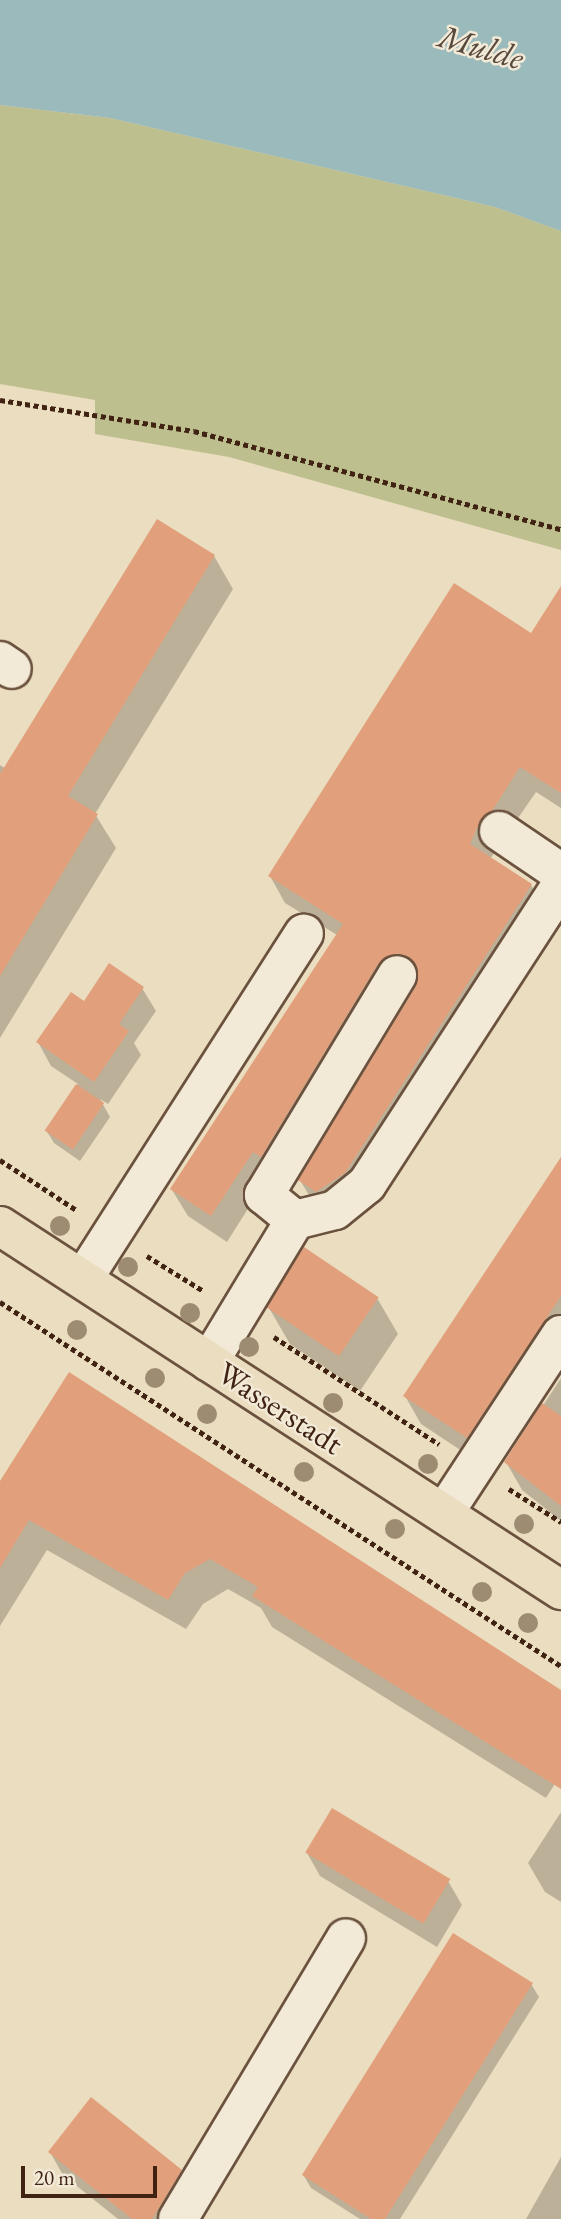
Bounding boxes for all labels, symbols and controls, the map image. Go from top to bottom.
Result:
water label: Mulde [434,16,528,78]
street label: Wasserstadt [210,1353,350,1463]
scale bar [24,2152,161,2196]
text: 20 m [34,2164,75,2191]

